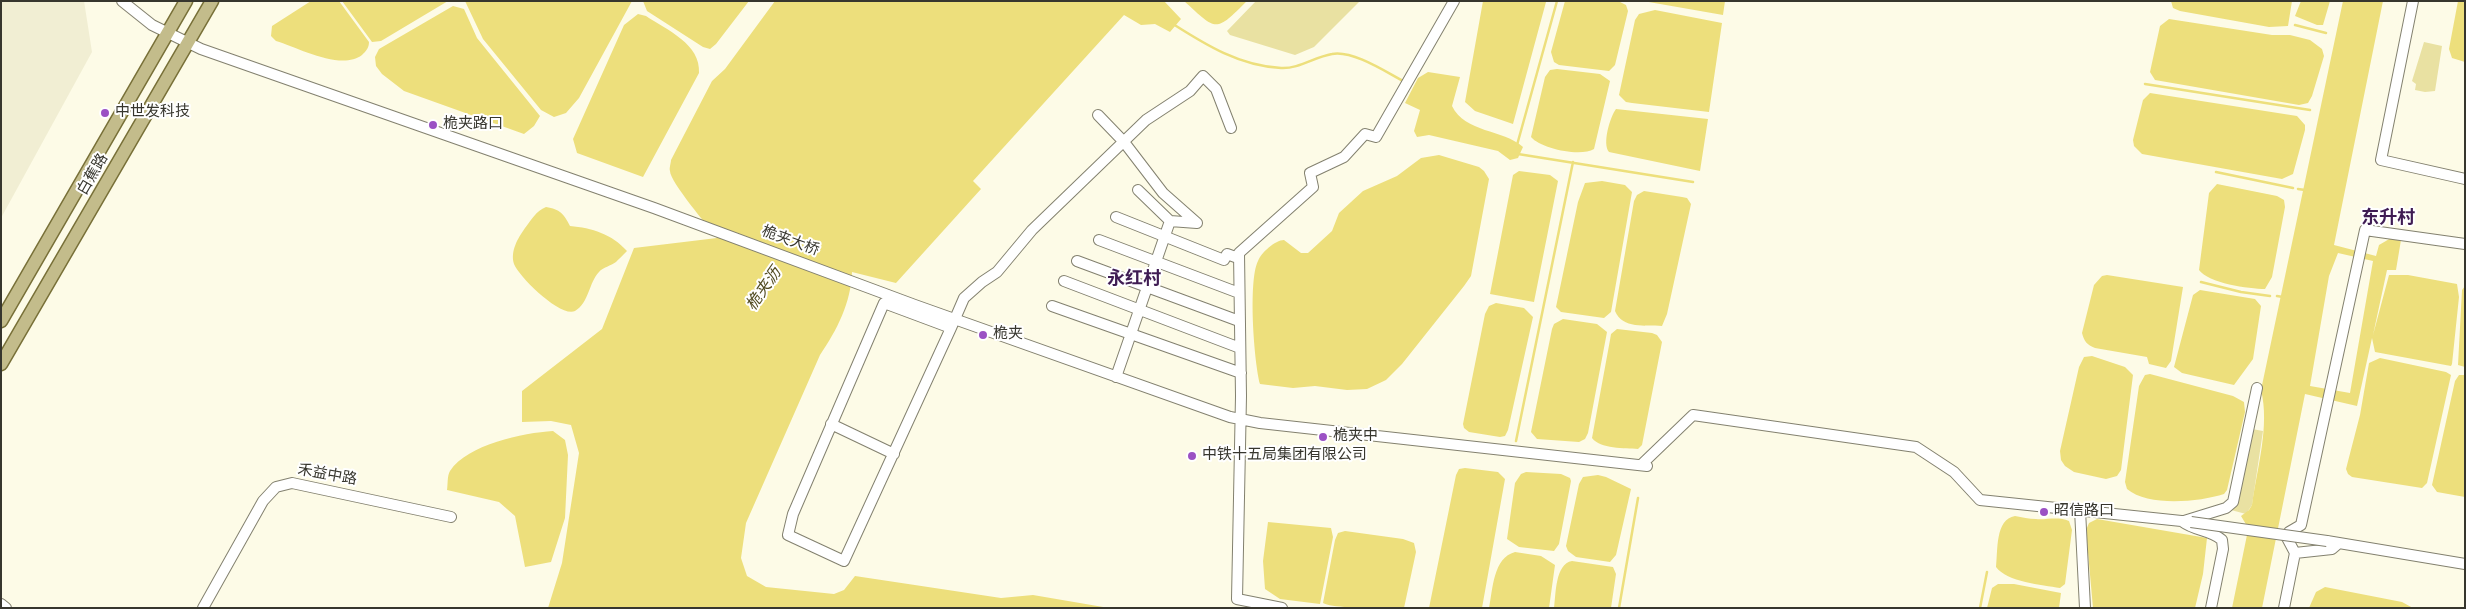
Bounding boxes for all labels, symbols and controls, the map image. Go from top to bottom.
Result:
place label: 中世发科技 [115,104,190,122]
marker: 中世发科技 [99,107,111,119]
place label: 桅夹路口 [443,116,503,134]
marker: 桅夹路口 [427,119,439,131]
street label: 白蕉路 [75,151,113,199]
district label: 东升村 [2361,208,2415,230]
street label: 桅夹大桥 [759,223,821,261]
water label: 桅夹沥 [743,265,787,315]
district label: 永红村 [1107,269,1161,291]
place label: 桅夹 [993,326,1023,344]
marker: 桅夹 [977,329,989,341]
place label: 桅夹中 [1333,428,1378,446]
marker: 桅夹中 [1317,431,1329,443]
place label: 中铁十五局集团有限公司 [1202,447,1367,465]
marker: 中铁十五局集团有限公司 [1186,450,1198,462]
street label: 禾益中路 [296,462,358,490]
place label: 昭信路口 [2054,503,2114,521]
marker: 昭信路口 [2038,506,2050,518]

